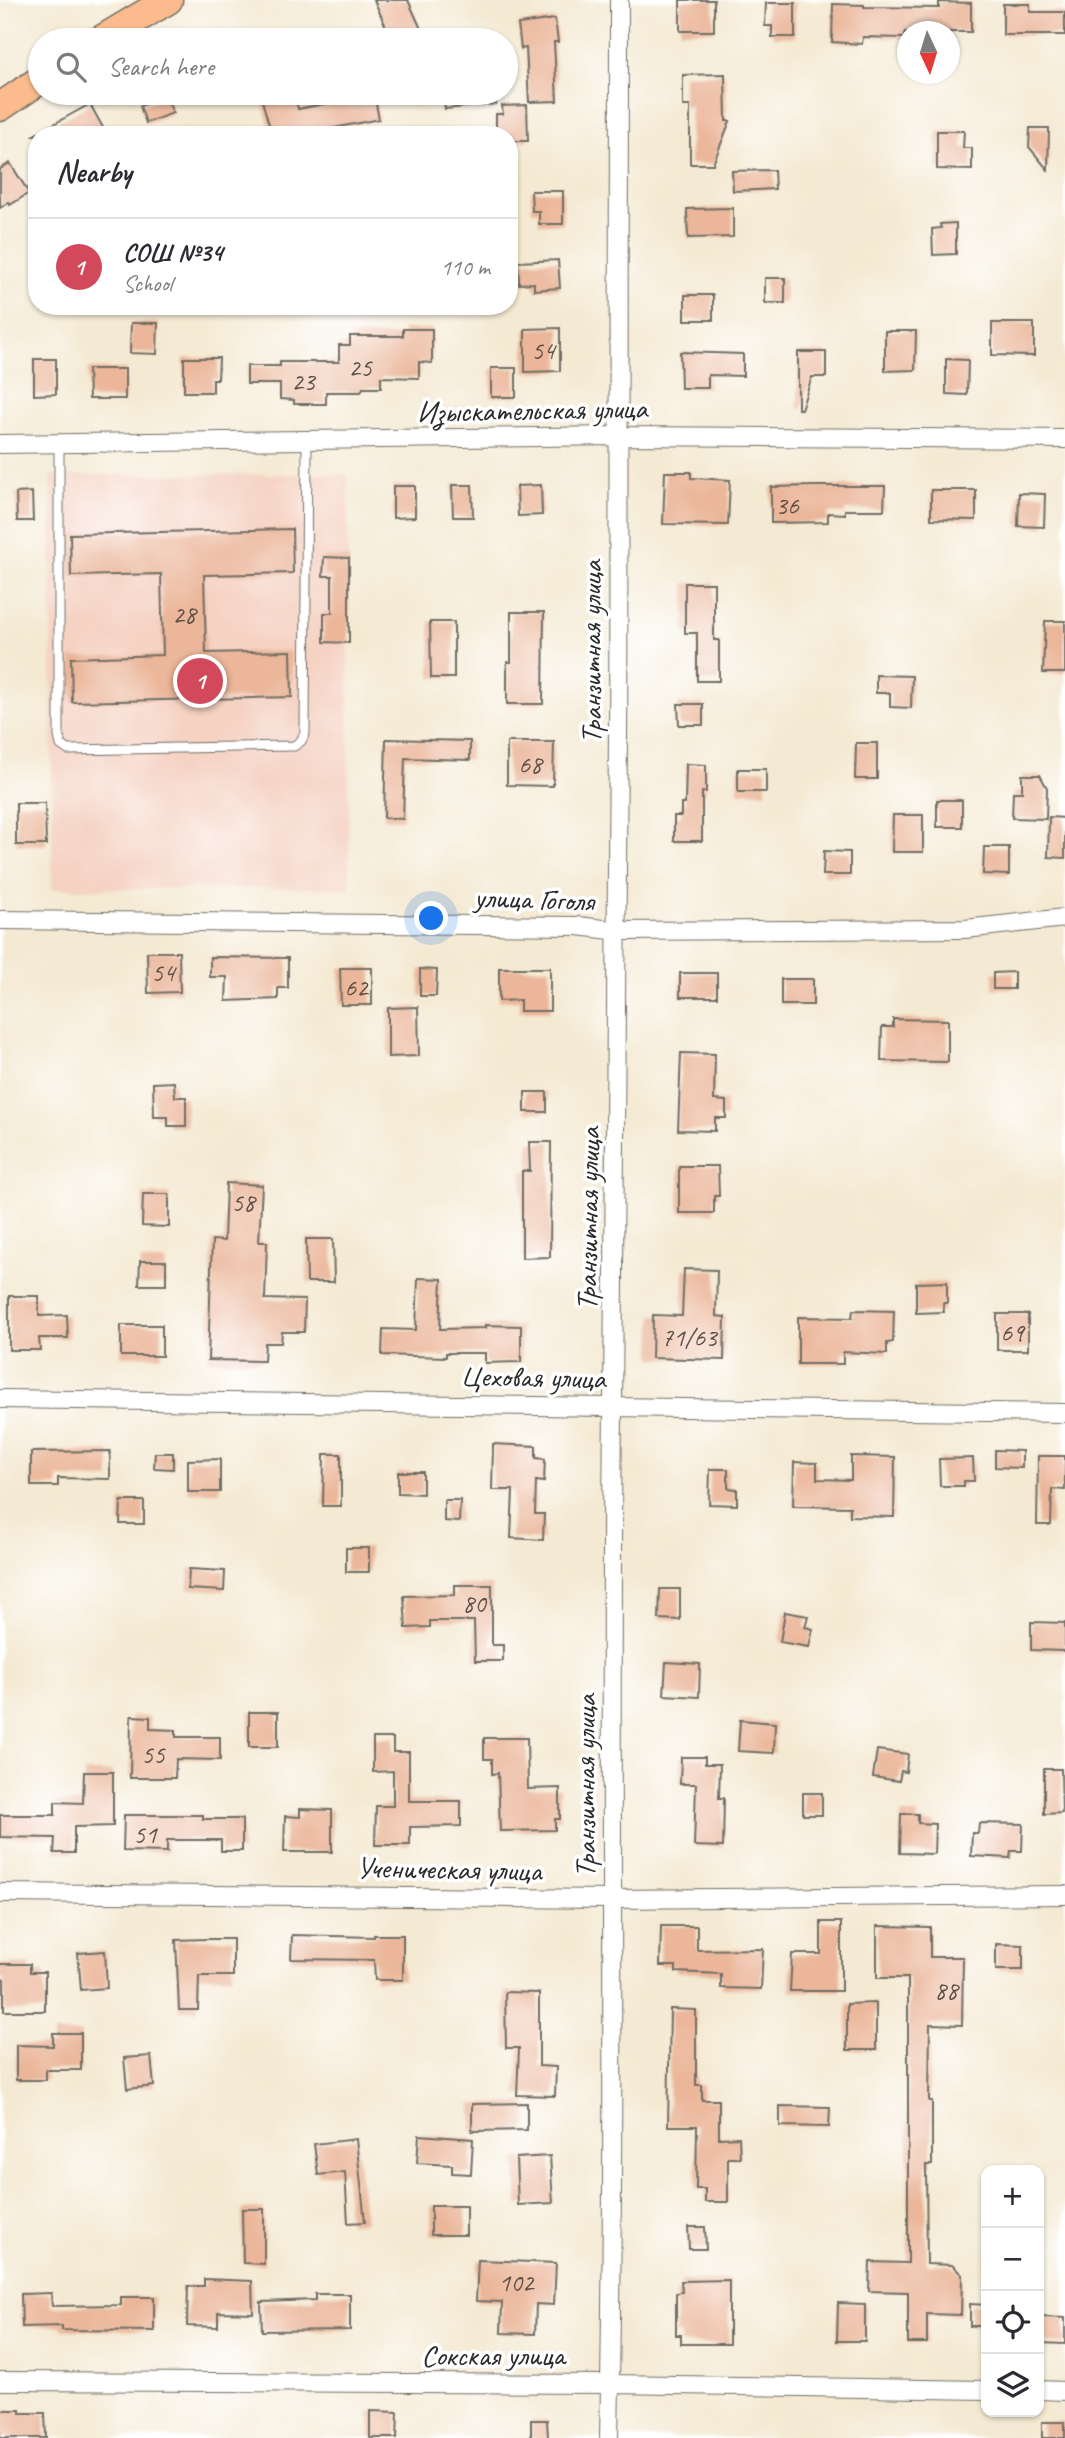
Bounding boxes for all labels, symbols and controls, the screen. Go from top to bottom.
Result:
north arrow [897,21,960,84]
search box [28,28,518,105]
icon: search [52,48,90,86]
text: Search here [108,50,214,83]
text: Nearby [56,153,132,191]
text: СОШ №34 [123,236,223,269]
text: 1 [74,253,84,282]
text: 110 m [441,253,490,282]
text: School [123,269,172,298]
house number: 54 [531,334,557,367]
house number: 25 [348,351,373,384]
house number: 23 [291,365,317,398]
street label: Изыскательская улица [416,389,649,431]
house number: 36 [775,489,800,522]
street label: Транзитная улица [572,558,610,744]
house number: 28 [172,598,198,631]
pin: 1 [177,655,223,707]
house number: 68 [518,748,544,781]
street label: улица Гоголя [471,878,597,920]
your location [414,901,448,935]
house number: 54 [151,956,177,989]
house number: 62 [344,971,370,1004]
street label: Транзитная улица [567,1125,609,1311]
house number: 58 [231,1186,257,1219]
house number: 69 [1000,1316,1026,1349]
house number: 71/63 [661,1321,719,1354]
street label: Цеховая улица [460,1357,608,1397]
house number: 80 [462,1587,488,1620]
street label: Транзитная улица [566,1692,604,1878]
house number: 55 [141,1738,166,1771]
house number: 51 [133,1818,158,1851]
street label: Ученическая улица [356,1848,544,1890]
house number: 88 [934,1974,960,2007]
map controls [981,2165,1044,2417]
button: + [981,2165,1044,2228]
button: − [981,2228,1044,2291]
house number: 102 [498,2266,536,2299]
button: locate [981,2291,1044,2354]
street label: Сокская улица [421,2336,567,2374]
button: layers [981,2354,1044,2417]

